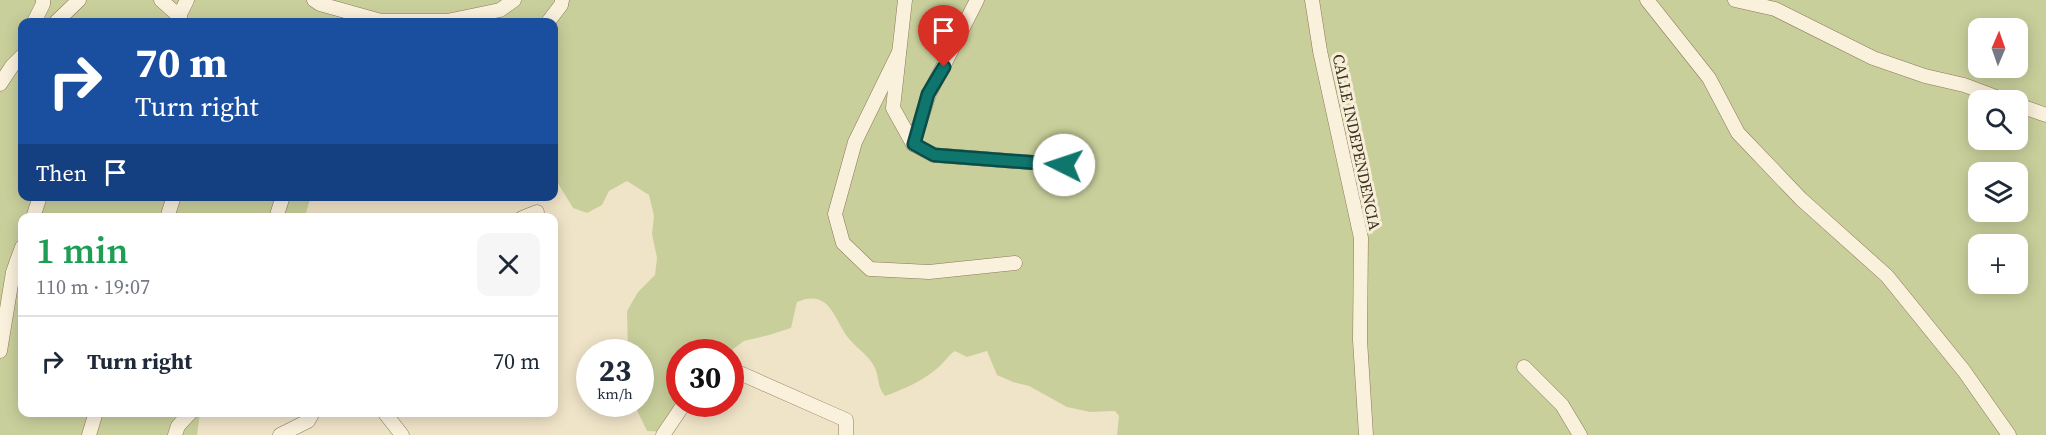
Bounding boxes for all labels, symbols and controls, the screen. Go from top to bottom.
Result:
pin [918,5,969,67]
icon: arrive [927,14,960,47]
north arrow [1968,18,2028,78]
map controls [1968,18,2028,294]
text: 70 m [135,33,228,91]
icon: right [36,42,114,120]
street label: CALLE INDEPENDENCIA [1328,52,1387,232]
text: Turn right [135,88,259,125]
button: search [1968,90,2028,150]
position arrow [1032,133,1096,197]
icon: arrive [99,156,132,189]
text: Then [36,158,87,188]
button: layers [1968,162,2028,222]
text: 1 min [36,226,128,275]
button: close [477,233,540,296]
button: + [1968,234,2028,294]
text: 110 m · 19:07 [36,273,150,301]
speed limit sign: 30 [666,339,744,417]
icon: right [36,345,69,378]
text: Turn right [87,346,192,376]
text: 70 m [493,346,540,376]
text: 23 [599,350,631,391]
text: km/h [597,383,633,404]

